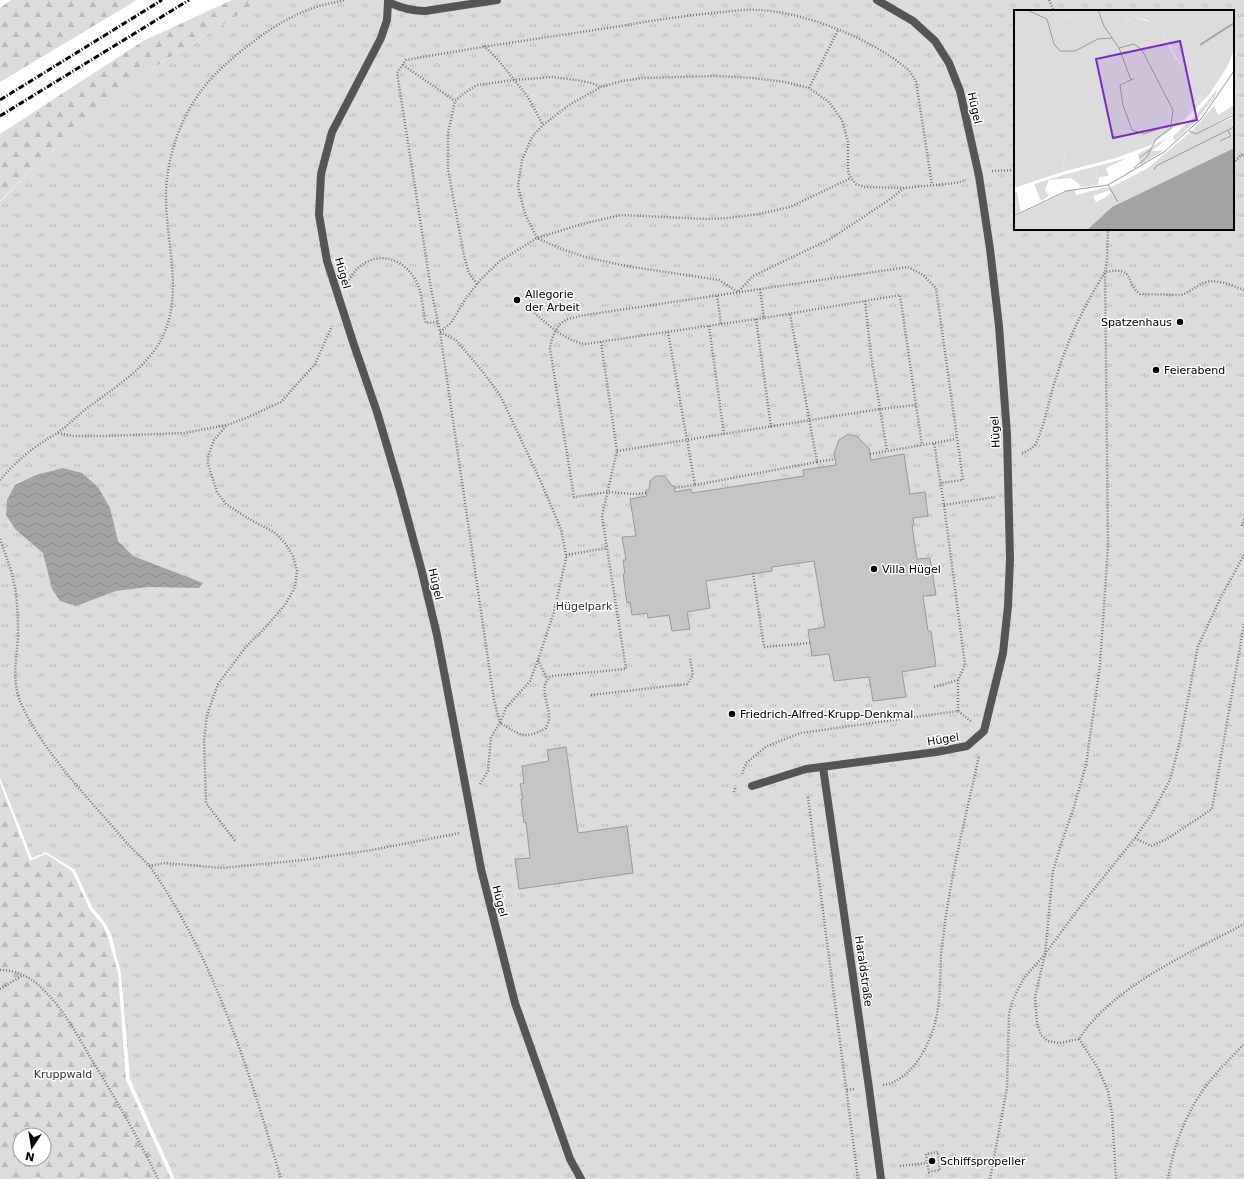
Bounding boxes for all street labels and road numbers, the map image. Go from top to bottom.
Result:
street label: Hügel [965,91,984,125]
street label: Hügel [332,256,353,290]
street label: Hügel [988,416,1003,448]
street label: Hügel [426,567,445,601]
street label: Hügel [926,731,960,748]
street label: Hügel [489,884,510,918]
street label: Haraldstraße [852,935,875,1008]

